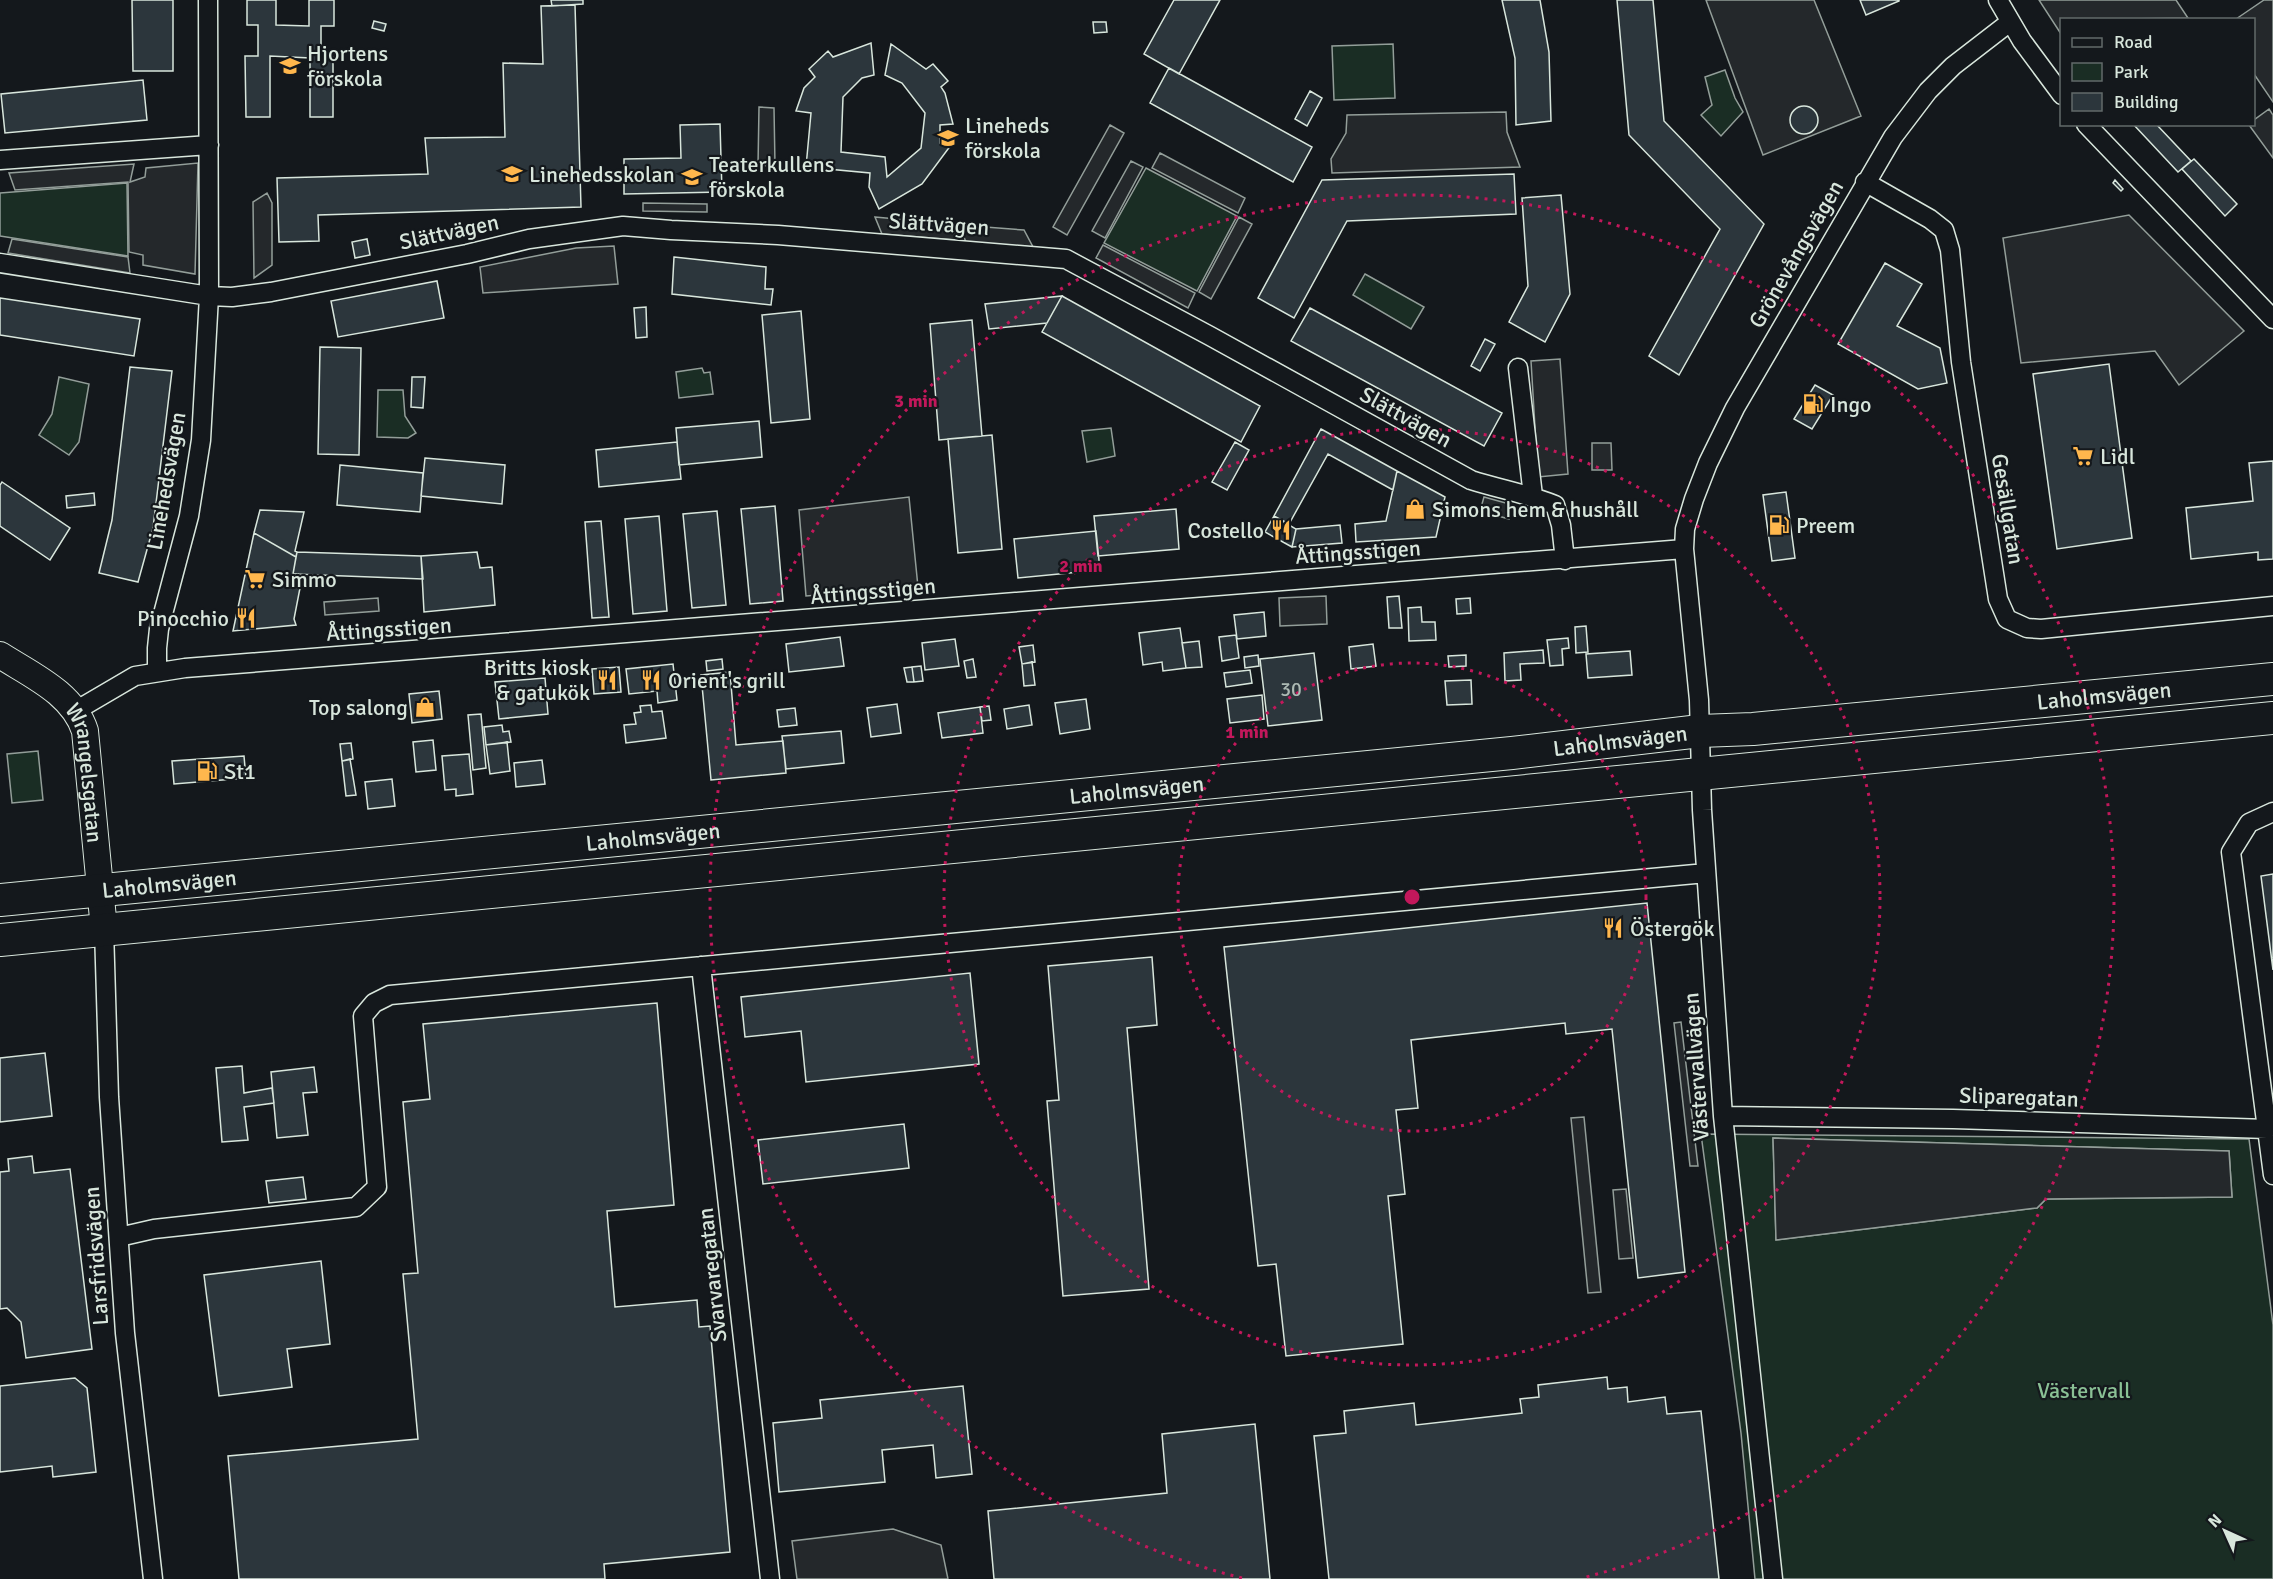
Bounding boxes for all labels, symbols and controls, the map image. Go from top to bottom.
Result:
legend [2060,18,2255,126]
text: Road [2114,31,2153,53]
place label: Hjortens förskola [307,40,388,92]
school or university icon: Hjortens förskola [278,54,302,78]
text: Park [2114,61,2149,83]
text: Building [2114,91,2178,113]
place label: Lineheds förskola [965,112,1049,164]
school or university icon: Lineheds förskola [936,126,960,150]
place label: Teaterkullens förskola [709,151,834,203]
place label: Linehedsskolan [529,161,675,188]
school or university icon: Linehedsskolan [500,162,524,186]
school or university icon: Teaterkullens förskola [680,165,704,189]
street label: Grönevångsvägen [1743,175,1849,333]
street label: Slättvägen [888,207,990,241]
street label: Slättvägen [397,208,501,256]
street label: Slättvägen [1355,381,1457,453]
text: 3 min [894,390,938,412]
place label: Ingo [1830,391,1872,418]
fuel station icon: Ingo [1801,392,1825,416]
street label: Linehedsvägen [141,410,191,552]
place label: Lidl [2100,443,2135,470]
supermarket icon: Lidl [2071,444,2095,468]
street label: Gesällgatan [1986,452,2030,566]
place label: Simons hem & hushåll [1432,496,1639,523]
shop icon: Simons hem & hushåll [1403,497,1427,521]
place label: Preem [1796,512,1855,539]
fuel station icon: Preem [1767,513,1791,537]
place label: Costello [1187,517,1264,544]
restaurant icon: Costello [1269,518,1293,542]
street label: Åttingsstigen [1294,534,1422,570]
text: 2 min [1059,555,1103,577]
place label: Simmo [272,566,337,593]
supermarket icon: Simmo [243,567,267,591]
street label: Åttingsstigen [809,572,937,610]
place label: Pinocchio [137,605,229,632]
restaurant icon: Pinocchio [234,606,258,630]
street label: Åttingsstigen [325,611,453,647]
place label: Britts kiosk & gatukök [484,654,590,706]
place label: Orient's grill [668,667,785,694]
restaurant icon: Britts kiosk & gatukök [595,668,619,692]
restaurant icon: Orient's grill [639,668,663,692]
street label: Laholmsvägen [2035,675,2173,715]
house number: 30 [1280,677,1302,702]
place label: Top salong [309,694,408,721]
shop icon: Top salong [413,695,437,719]
street label: Wrangelsgatan [60,698,109,844]
street label: Laholmsvägen [1551,719,1689,762]
text: 1 min [1225,721,1269,743]
place label: St1 [224,758,256,785]
fuel station icon: St1 [195,759,219,783]
street label: Laholmsvägen [1068,770,1205,809]
street label: Laholmsvägen [584,817,722,856]
street label: Laholmsvägen [101,864,238,904]
centre of rings [1402,887,1422,907]
place label: Östergök [1630,915,1715,942]
restaurant icon: Östergök [1601,916,1625,940]
street label: Västervallvägen [1677,992,1715,1142]
street label: Sliparegatan [1959,1081,2079,1113]
street label: Larsfridsvägen [78,1186,114,1326]
street label: Svarvaregatan [692,1207,732,1343]
park label: Västervall [2037,1377,2131,1404]
north arrow [2195,1501,2255,1561]
text: N [2204,1510,2226,1532]

